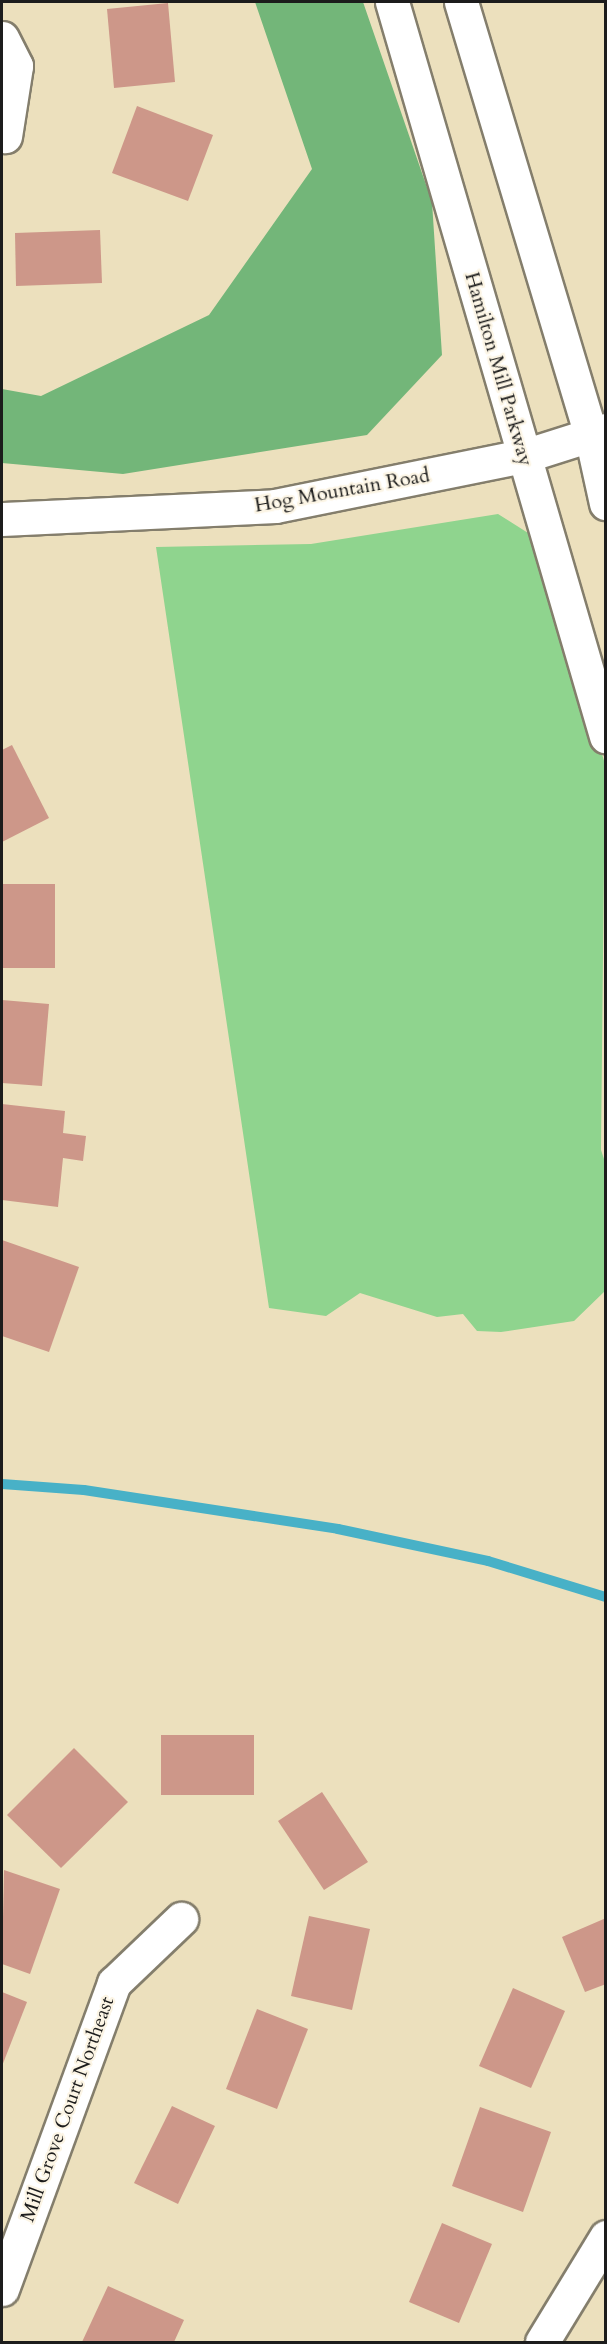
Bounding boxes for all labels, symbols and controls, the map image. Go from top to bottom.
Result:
street label: Hamilton Mill Parkway [460,269,538,469]
street label: Hog Mountain Road [253,463,431,517]
street label: Mill Grove Court Northeast [15,1993,119,2225]

